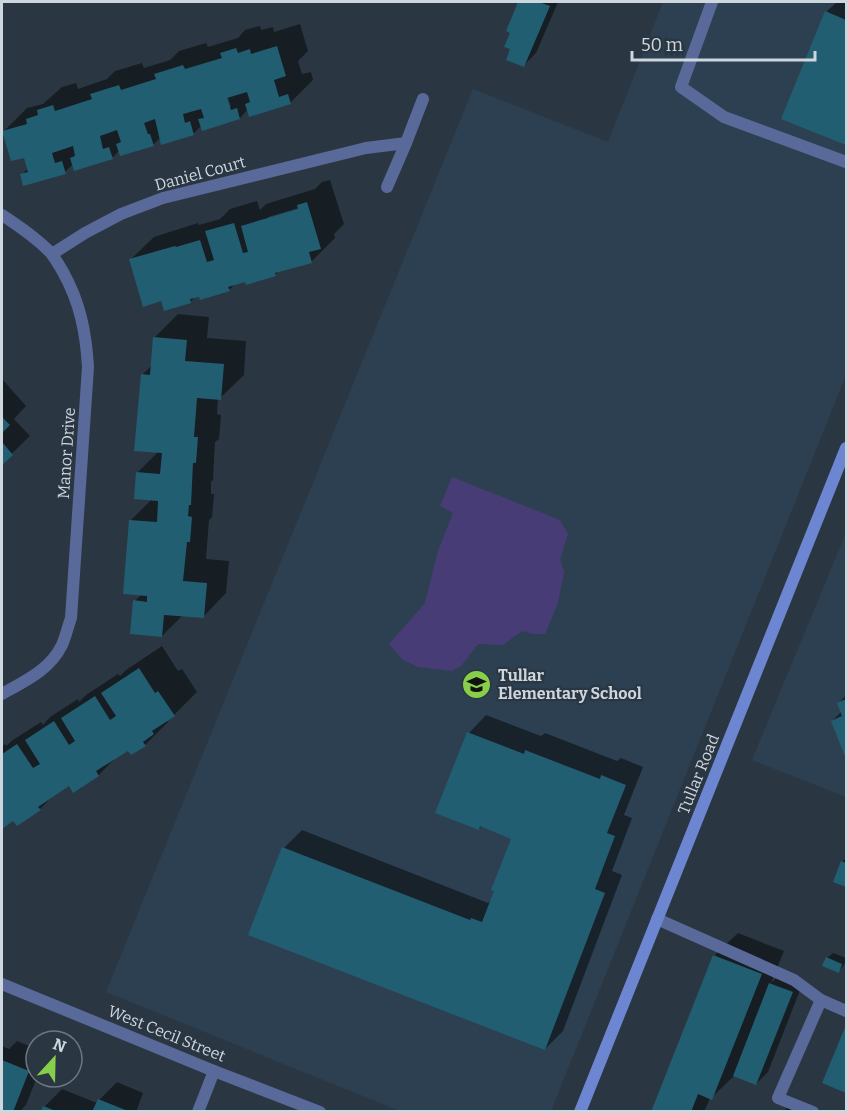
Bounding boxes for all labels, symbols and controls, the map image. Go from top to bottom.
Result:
scale bar [632,24,815,62]
text: 50 m [641,34,683,56]
street label: Daniel Court [153,152,248,195]
street label: Manor Drive [54,407,79,499]
place label: Tullar Elementary School [498,666,642,703]
school or university icon: Tullar Elementary School [461,668,493,700]
street label: Tullar Road [674,731,723,817]
street label: West Cecil Street [105,1001,229,1066]
north arrow [24,1029,84,1089]
text: N [50,1034,69,1057]

